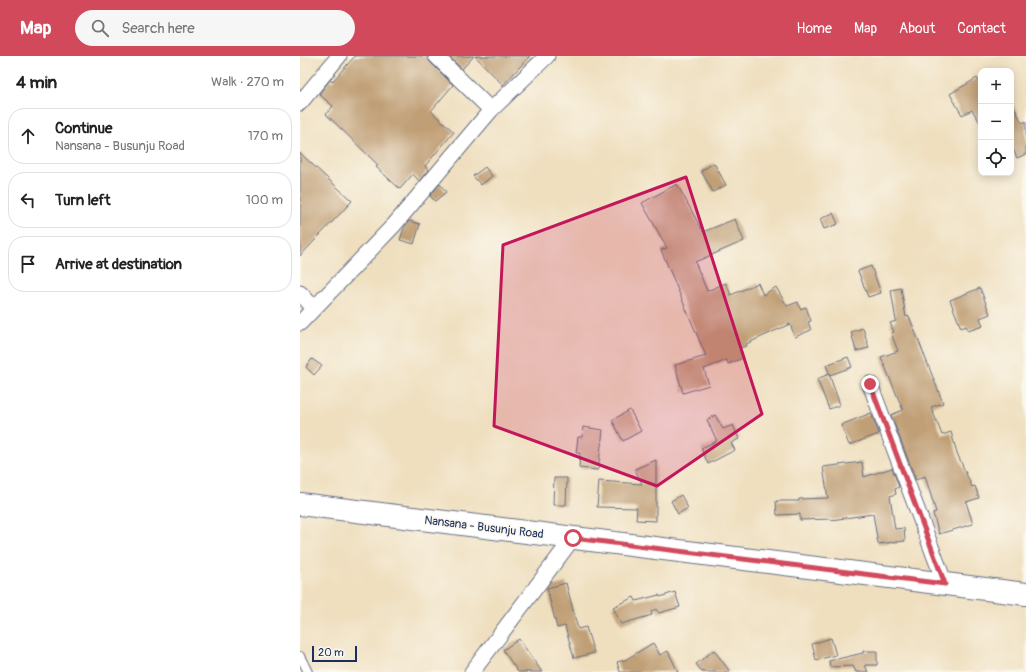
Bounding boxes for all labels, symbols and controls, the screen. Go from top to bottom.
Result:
search box [75,10,355,46]
text: Map [20,16,51,40]
icon: search [89,17,111,39]
text: Search here [121,19,195,38]
text: Home [797,20,832,37]
text: Map [854,20,877,37]
text: About [899,20,935,37]
text: Contact [957,20,1006,37]
map controls [978,68,1014,176]
button: + [978,68,1014,104]
text: 4 min [16,72,57,93]
text: Walk · 270 m [211,74,284,90]
button: − [978,104,1014,140]
text: Continue [55,119,113,138]
icon: ahead [17,125,39,147]
text: 170 m [248,128,283,144]
text: Nansana - Busunju Road [55,138,185,154]
button: locate [978,140,1014,176]
icon: left [17,189,39,211]
text: Turn left [55,191,111,210]
text: 100 m [246,192,283,208]
icon: arrive [17,253,39,275]
text: Arrive at destination [55,255,182,274]
route end [861,375,879,393]
street label: Nansana - Busunju Road [423,513,545,542]
route start [564,529,582,547]
scale bar [312,644,357,663]
text: 20 m [318,646,344,659]

